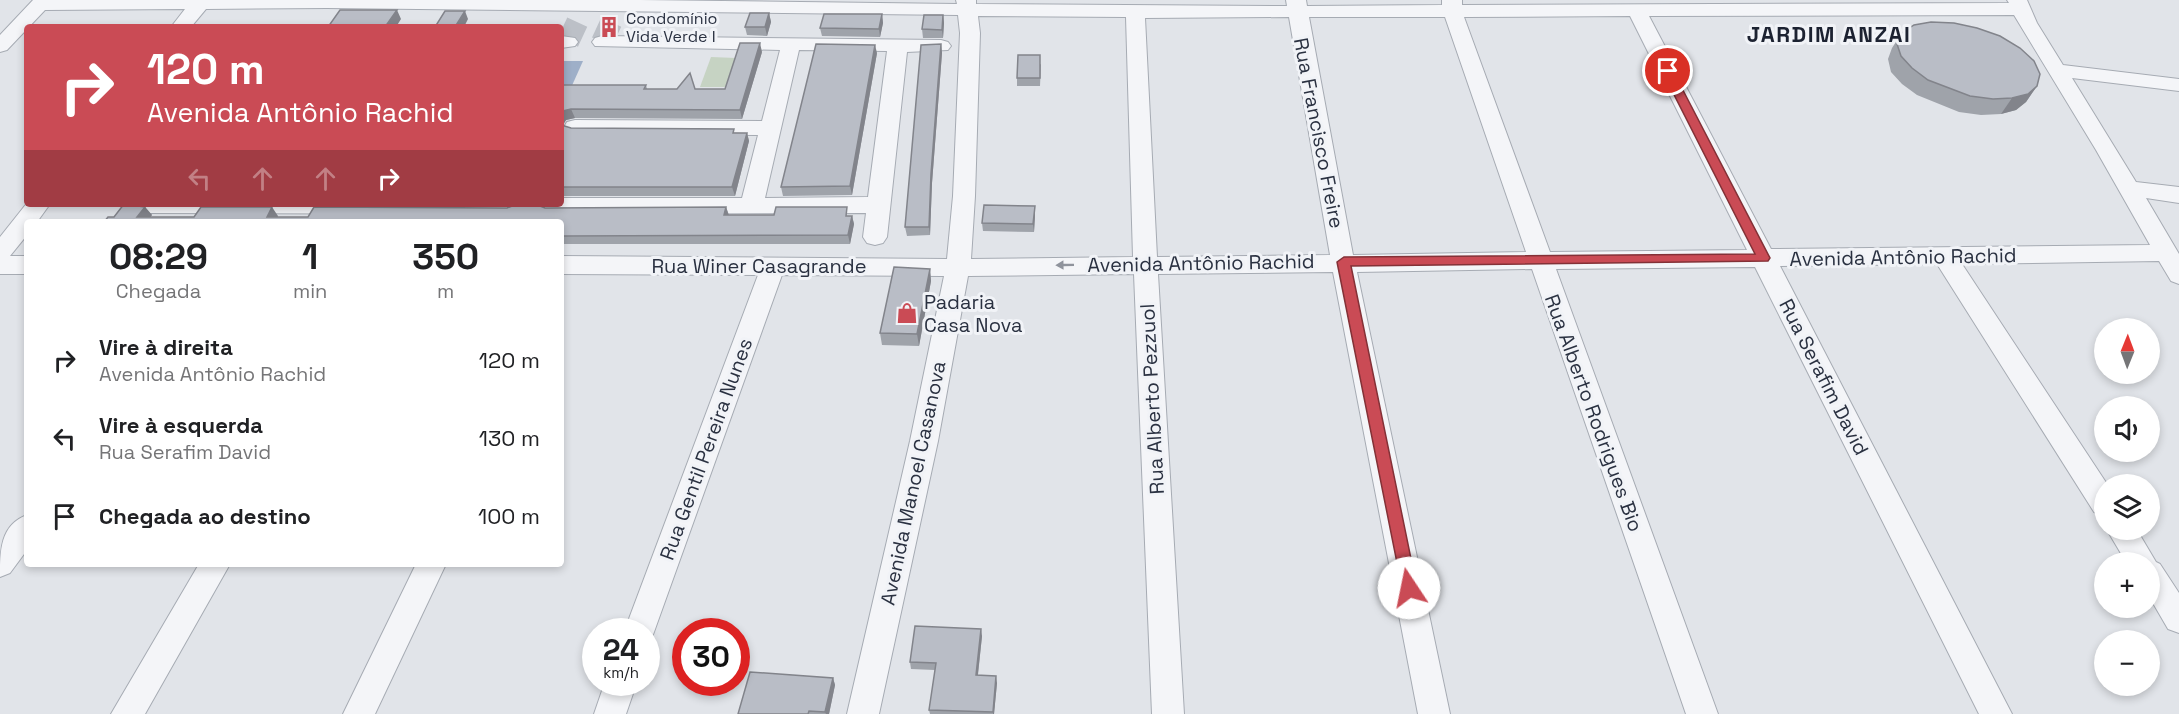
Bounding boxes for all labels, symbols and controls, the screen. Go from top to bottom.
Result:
place label: Condomínio Vida Verde I [626,8,717,47]
building icon: Condomínio Vida Verde I [597,15,621,39]
district label: JARDIM ANZAI [1747,20,1911,48]
street label: Rua Francisco Freire [1288,35,1350,231]
text: 120 m [147,43,265,96]
pin [1642,45,1693,96]
icon: right [48,48,126,126]
icon: arrive [1651,54,1684,87]
text: Avenida Antônio Rachid [147,95,454,130]
icon: left [183,162,216,195]
icon: ahead [246,162,279,195]
icon: ahead [309,162,342,195]
icon: right [372,162,405,195]
text: 08:29 [109,234,208,280]
text: 1 [302,234,318,280]
text: 350 [412,234,479,280]
street label: Avenida Antônio Rachid [1789,242,2017,272]
street label: Avenida Antônio Rachid [1087,248,1315,278]
street label: Rua Winer Casagrande [651,253,867,279]
one-way arrow [1056,260,1075,270]
text: Chegada [116,278,201,304]
text: min [293,278,327,304]
text: m [437,278,454,304]
place label: Padaria Casa Nova [924,289,1023,338]
street label: Rua Alberto Rodrigues Bio [1539,291,1649,535]
street label: Rua Serafim David [1773,294,1875,460]
shop icon: Padaria Casa Nova [895,301,919,325]
street label: Rua Alberto Pezzuol [1134,303,1170,495]
north arrow [2094,318,2160,384]
map controls [2094,318,2160,696]
text: Vire à direita [99,333,233,361]
street label: Rua Gentil Pereira Nunes [654,335,758,563]
icon: right [48,344,81,377]
text: 120 m [479,346,540,374]
street label: Avenida Manoel Casanova [874,359,952,607]
text: Avenida Antônio Rachid [99,361,326,387]
button: sound [2094,396,2160,462]
text: Vire à esquerda [99,411,263,439]
icon: left [48,422,81,455]
text: 130 m [479,424,540,452]
text: Rua Serafim David [99,439,271,465]
button: layers [2094,474,2160,540]
icon: arrive [48,500,81,533]
text: Chegada ao destino [99,502,311,530]
text: 100 m [478,502,540,530]
button: + [2094,552,2160,618]
position arrow [1377,556,1441,620]
speed limit sign: 30 [672,618,750,696]
text: 24 [603,630,639,669]
button: − [2094,630,2160,696]
text: km/h [603,663,639,682]

